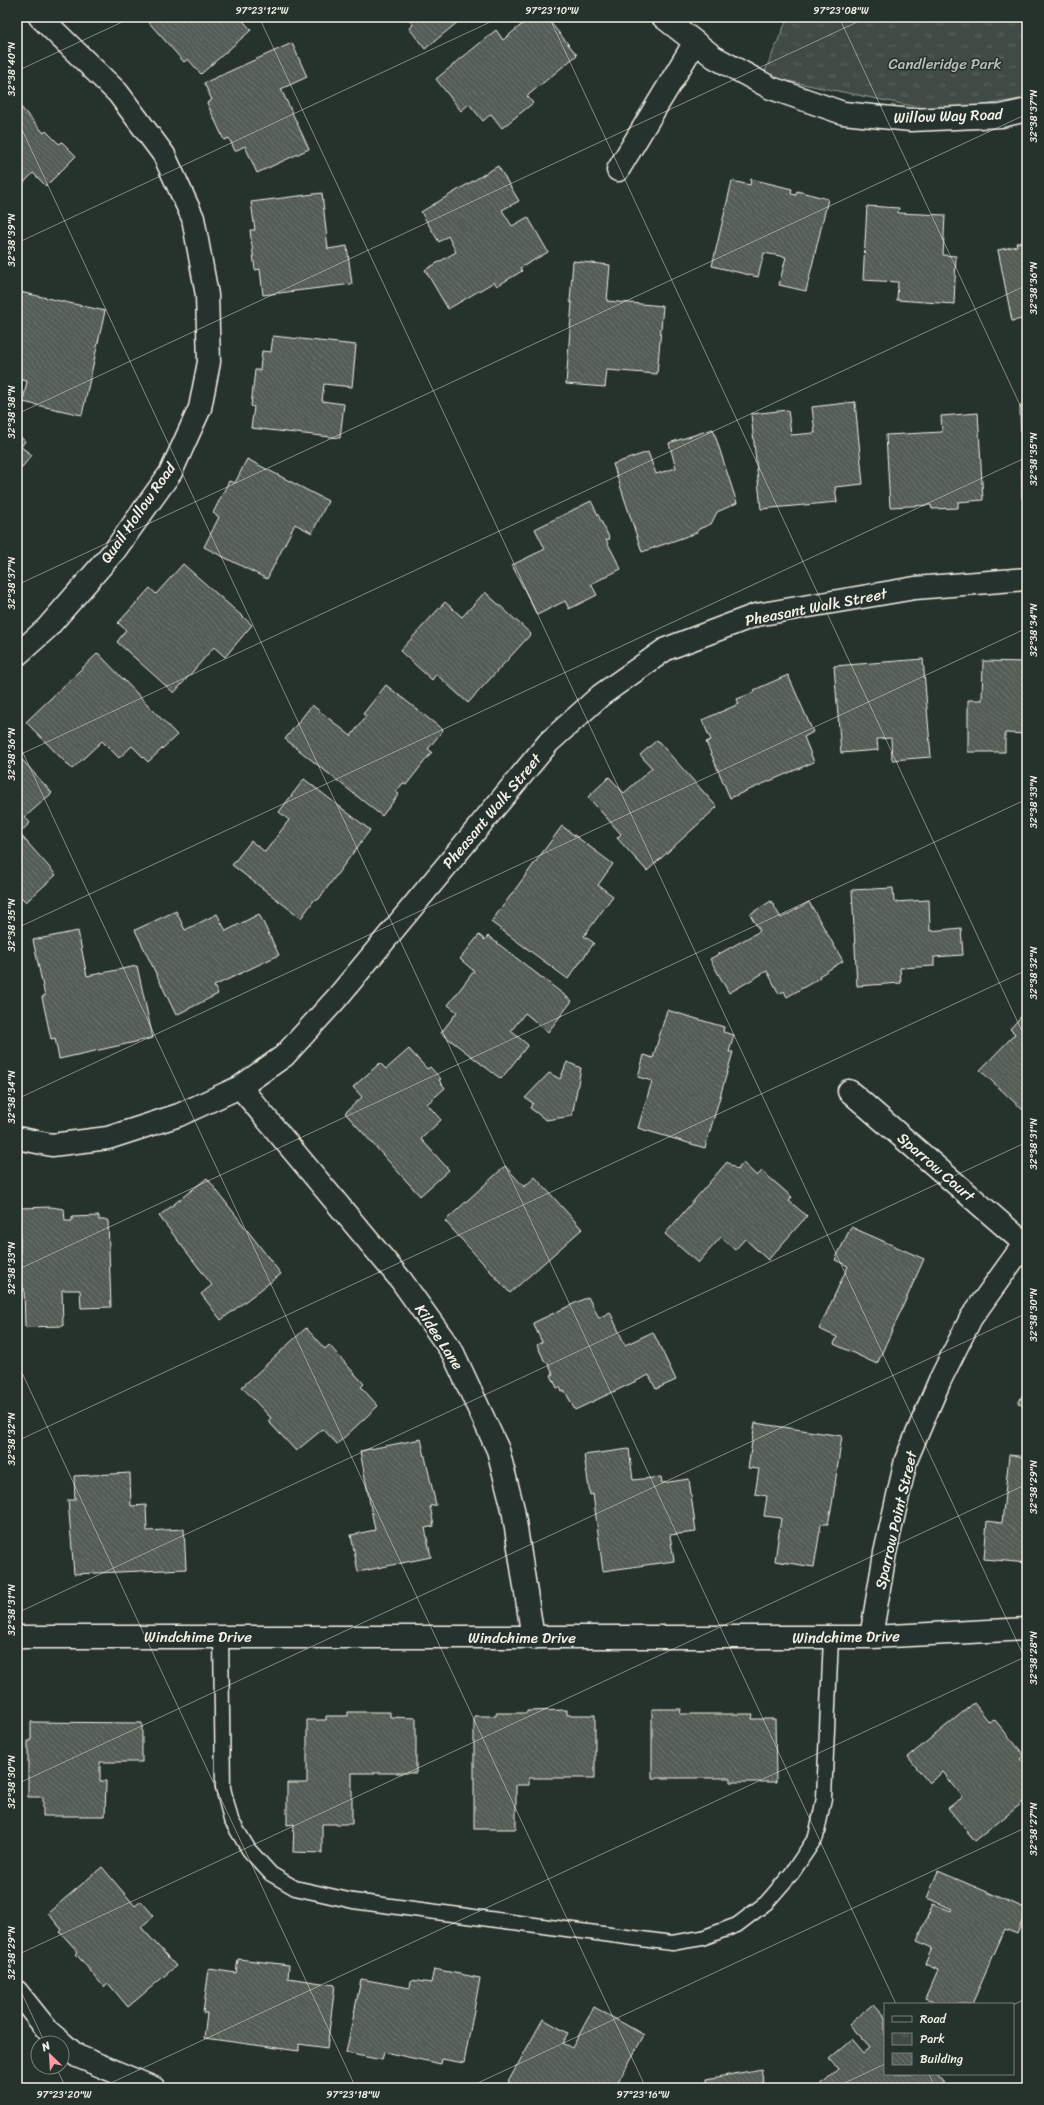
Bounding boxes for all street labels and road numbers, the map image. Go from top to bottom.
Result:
street label: Willow Way Road [893,101,1004,131]
street label: Quail Hollow Road [93,456,183,569]
street label: Pheasant Walk Street [743,580,890,634]
street label: Pheasant Walk Street [436,747,549,875]
street label: Sparrow Court [891,1126,982,1209]
street label: Kildee Lane [408,1299,470,1376]
street label: Sparrow Point Street [867,1447,925,1592]
street label: Windchime Drive [792,1623,900,1651]
street label: Windchime Drive [144,1624,252,1650]
street label: Windchime Drive [468,1625,576,1651]

